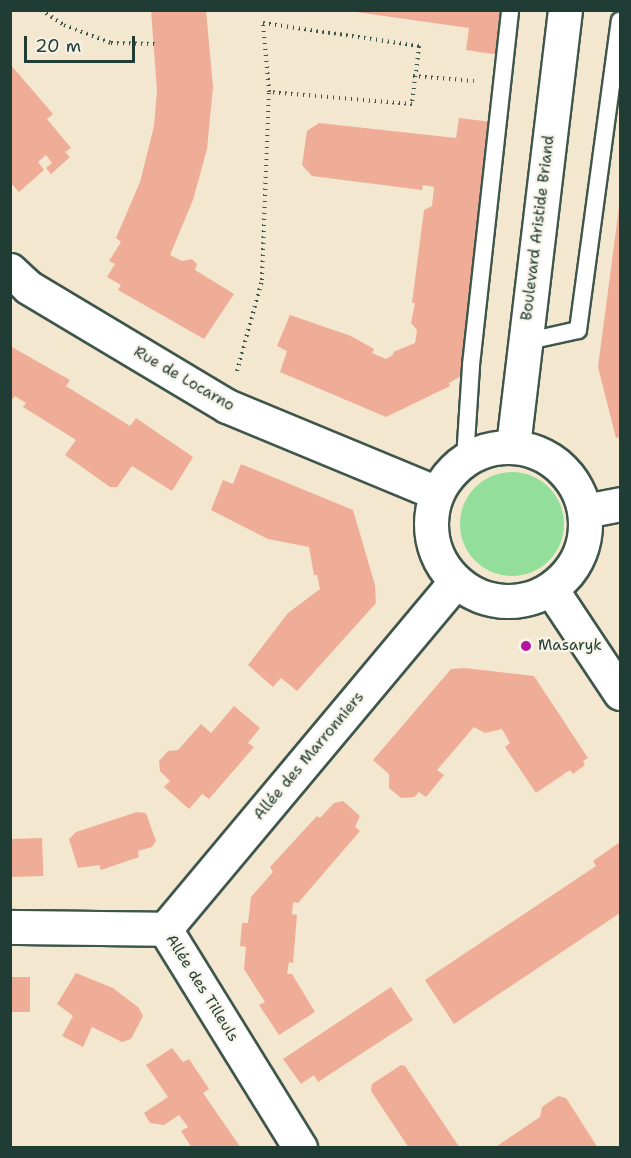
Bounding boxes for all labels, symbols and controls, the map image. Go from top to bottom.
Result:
scale bar [27,24,138,62]
text: 20 m [35,34,81,58]
street label: Boulevard Aristide Briand [518,134,558,322]
street label: Rue de Locarno [130,343,238,415]
place label: Masaryk [538,637,602,655]
marker: Masaryk [519,639,533,653]
street label: Allée des Marronniers [250,688,368,824]
street label: Allée des Tilleuls [162,931,242,1045]

